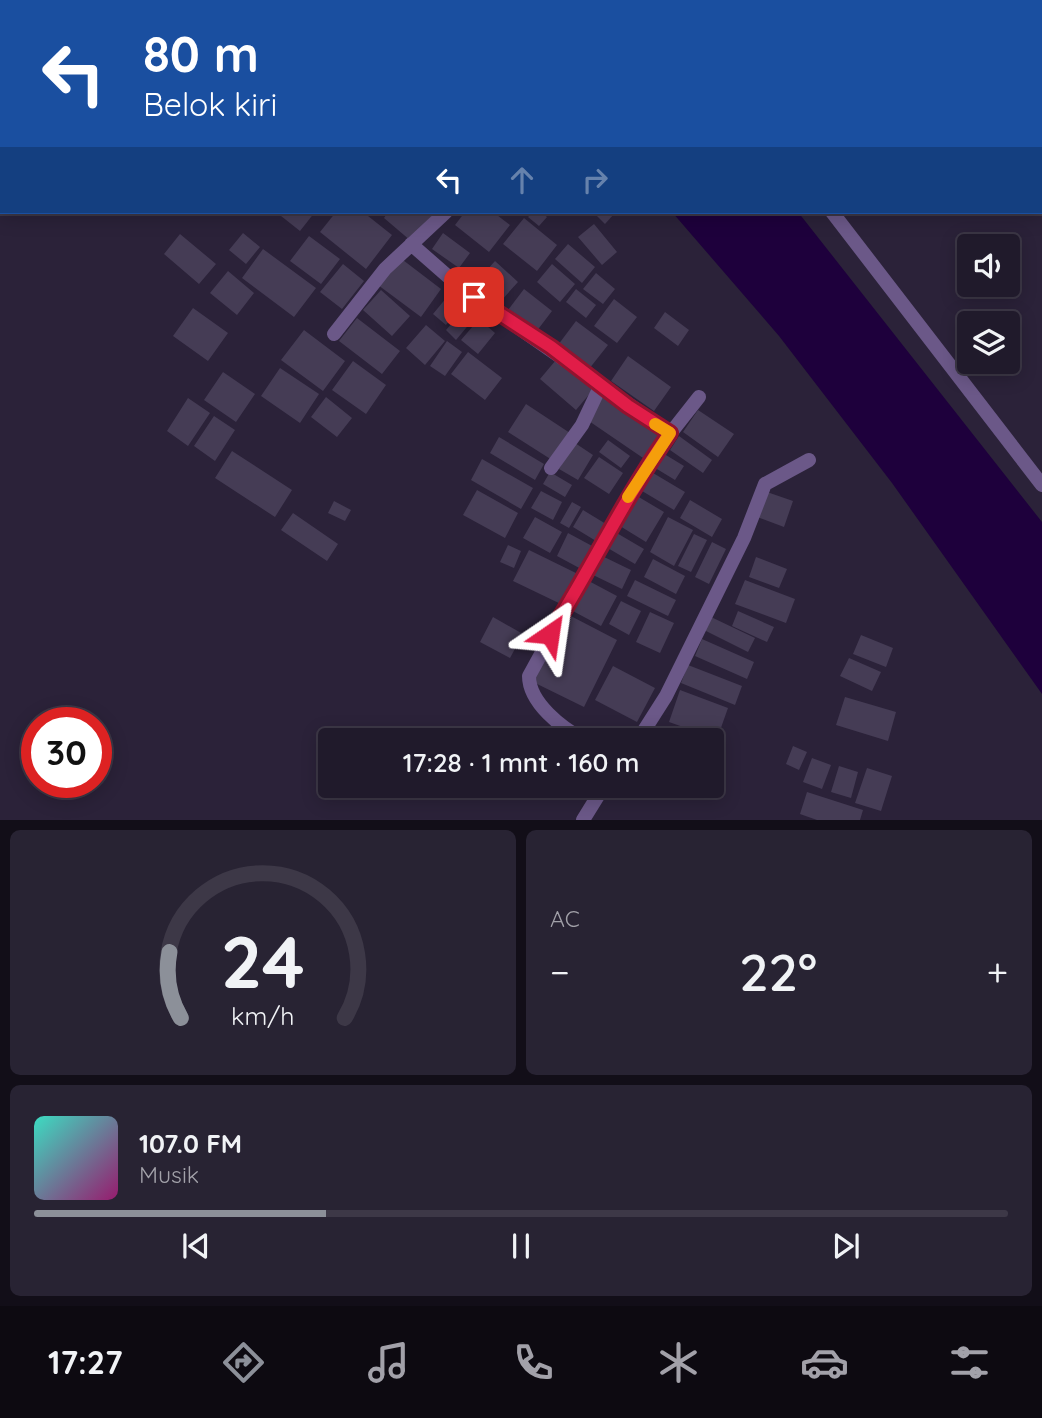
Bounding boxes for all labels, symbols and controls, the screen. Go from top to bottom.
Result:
text: 80 m [143,23,259,84]
icon: left [28,28,119,119]
text: Belok kiri [143,84,277,124]
icon: left [430,161,468,199]
icon: ahead [503,161,541,199]
icon: right [576,161,614,199]
map controls [957,234,1020,374]
button: sound [957,234,1020,297]
pin [444,267,504,327]
icon: arrive [455,278,493,316]
button: layers [957,311,1020,374]
position arrow [513,597,587,671]
speed limit sign: 30 [21,707,112,798]
text: 17:28 · 1 mnt · 160 m [403,746,639,779]
text: AC [550,904,580,933]
text: 24 [221,916,305,1007]
text: 22° [739,939,817,1004]
text: − [550,948,570,996]
text: + [987,948,1008,996]
text: km/h [231,1000,295,1031]
text: 107.0 FM [139,1127,242,1160]
text: Musik [139,1160,199,1189]
icon: previous [177,1227,215,1265]
icon: pause [502,1227,540,1265]
icon: next [827,1227,865,1265]
icon: directions [219,1338,268,1387]
icon: music [364,1338,413,1387]
icon: phone [509,1338,558,1387]
icon: climate [654,1338,703,1387]
icon: car [800,1338,849,1387]
icon: filters [945,1338,994,1387]
text: 17:27 [48,1342,123,1382]

